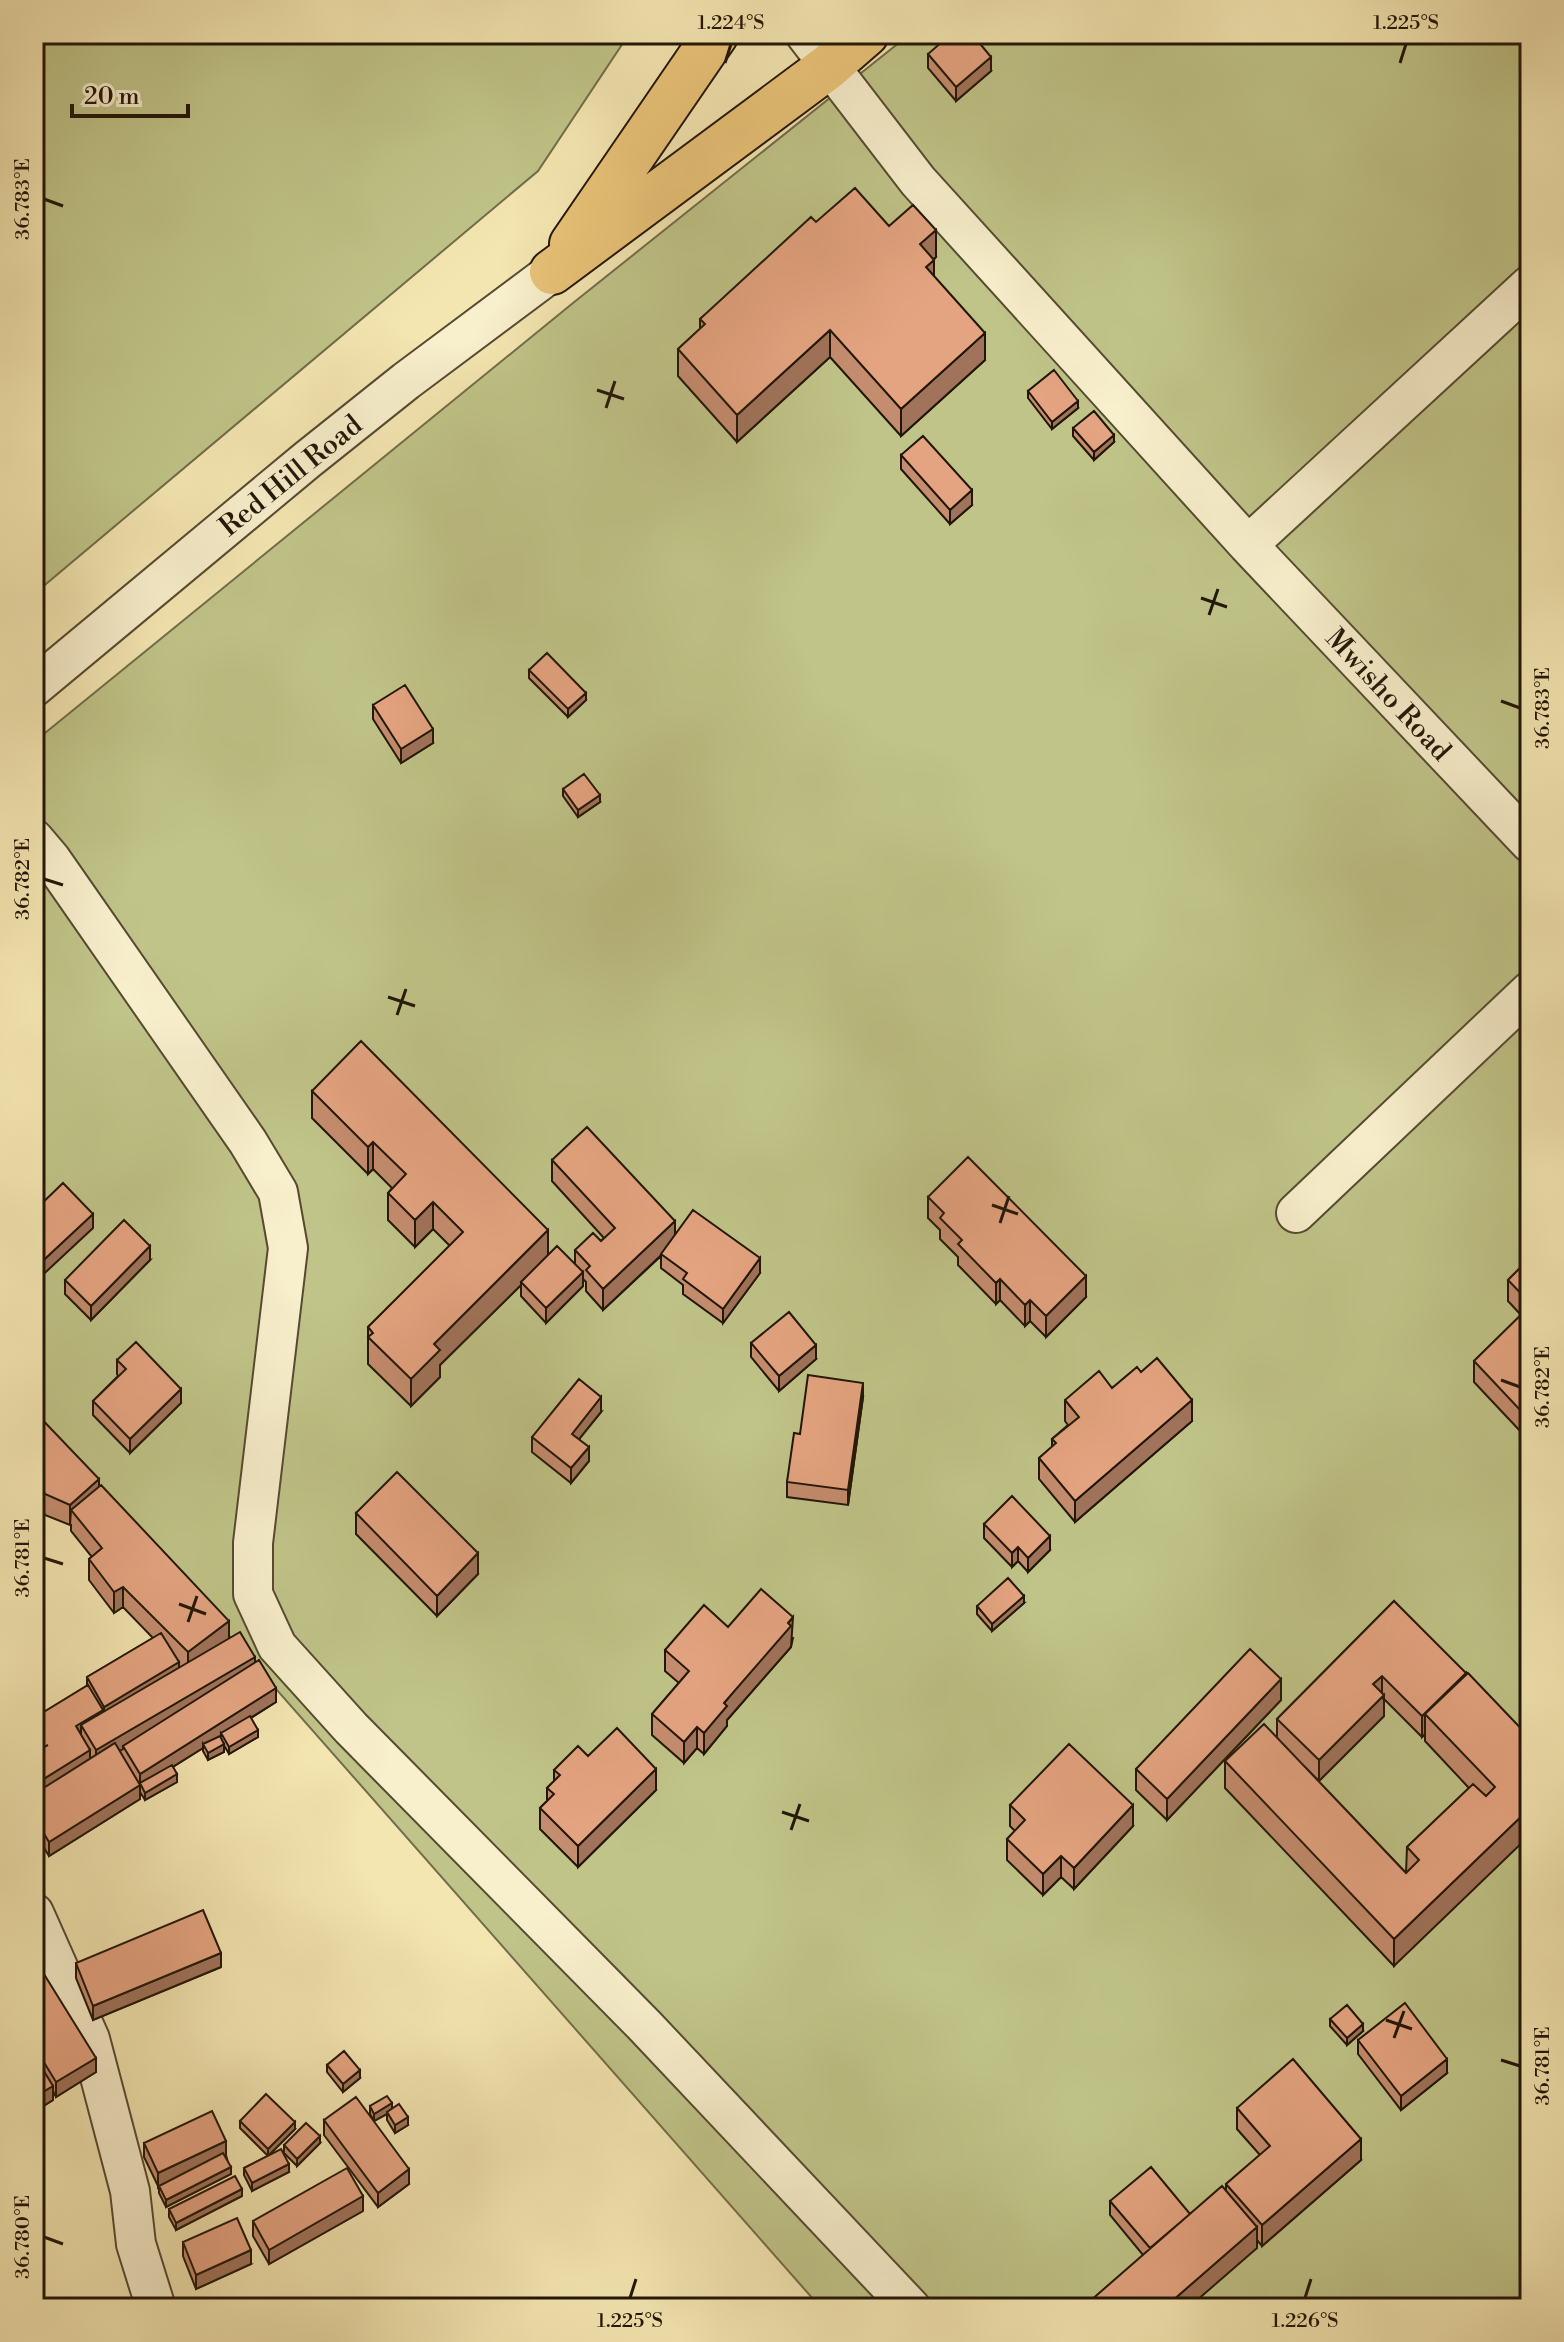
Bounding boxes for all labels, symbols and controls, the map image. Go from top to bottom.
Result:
text: 1.224°S [697,11,765,36]
text: 1.225°S [1373,11,1439,36]
scale bar [72,68,188,118]
text: 20 m [84,82,140,112]
text: 36.783°E [11,158,36,240]
street label: Red Hill Road [212,408,370,544]
street label: Mwisho Road [1318,621,1458,769]
text: 36.783°E [1531,667,1556,749]
text: 36.782°E [11,838,36,920]
text: 36.782°E [1531,1346,1556,1428]
text: 36.781°E [11,1519,36,1597]
text: 36.781°E [1531,2027,1556,2105]
text: 36.780°E [11,2195,36,2279]
text: 1.225°S [597,2309,663,2334]
text: 1.226°S [1271,2309,1339,2334]

